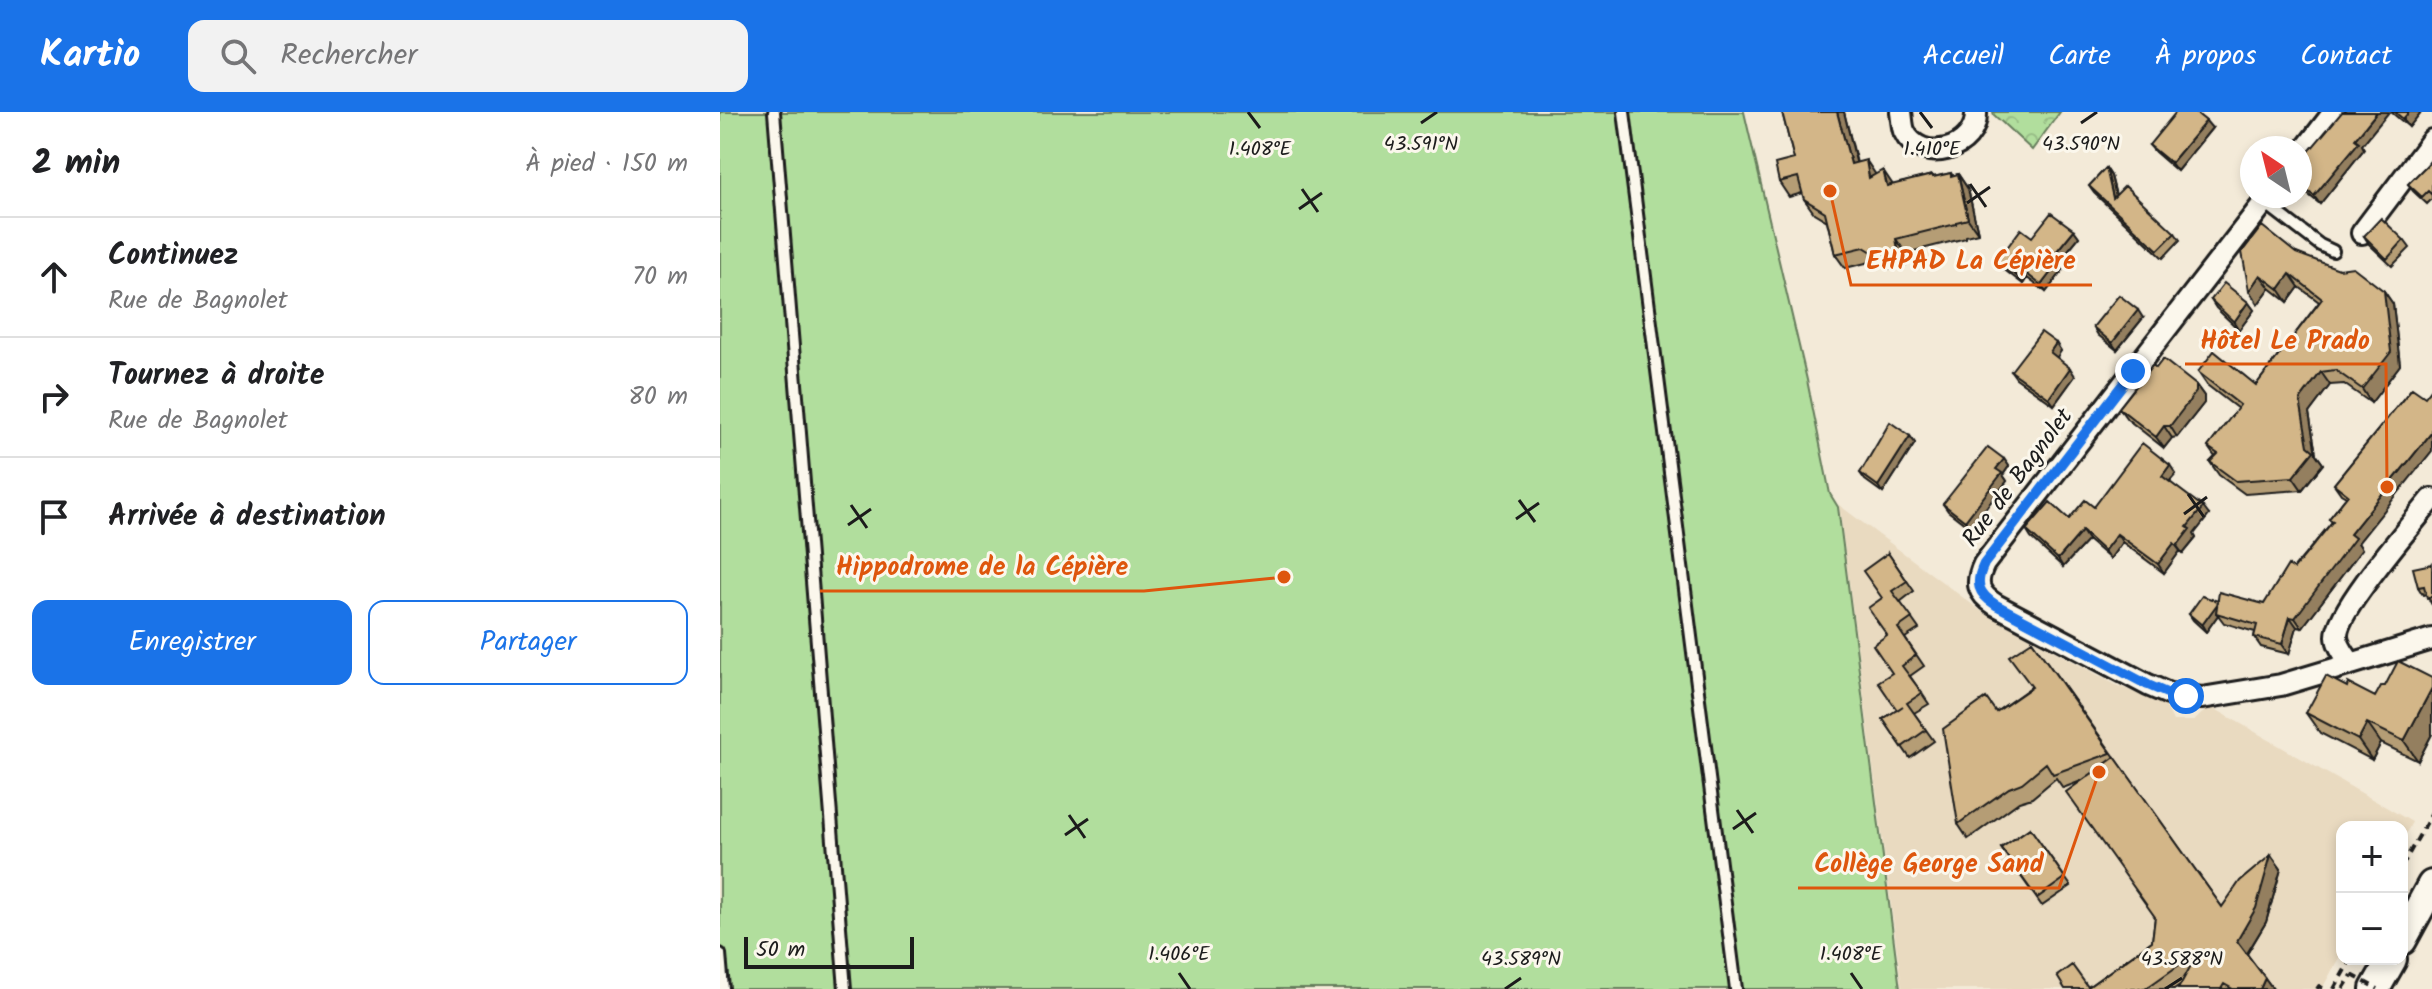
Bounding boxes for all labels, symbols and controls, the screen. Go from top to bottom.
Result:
search box [188,20,748,92]
text: Kartio [40,26,140,86]
text: Rechercher [280,32,417,80]
icon: search [216,34,260,78]
text: Accueil [1923,34,2004,79]
text: Carte [2048,34,2111,79]
text: À propos [2155,34,2256,79]
text: Contact [2300,34,2392,79]
text: 43.591°N [1384,129,1458,161]
text: 43.590°N [2042,129,2120,161]
text: 1.408°E [1229,134,1293,166]
text: 1.410°E [1904,134,1962,166]
north arrow [2240,136,2312,208]
text: 2 min [32,137,120,191]
text: À pied · 150 m [525,143,688,185]
text: Continuez [108,232,238,280]
callout: EHPAD La Cépière [1851,235,2092,285]
text: EHPAD La Cépière [1866,241,2076,283]
icon: ahead [32,255,76,299]
text: 70 m [632,256,688,298]
text: Rue de Bagnolet [108,280,288,322]
callout: Hôtel Le Prado [2185,314,2386,364]
text: Hôtel Le Prado [2200,321,2370,363]
text: Tournez à droite [108,352,324,400]
route end [2115,353,2151,389]
icon: right [32,375,76,419]
text: 80 m [628,376,688,418]
street label: Rue de Bagnolet [1952,399,2084,556]
text: Rue de Bagnolet [108,400,288,442]
text: Arrivée à destination [108,493,386,541]
icon: arrive [32,495,76,539]
callout: Hippodrome de la Cépière [820,541,1144,591]
text: Hippodrome de la Cépière [836,547,1128,589]
button: Enregistrer [32,600,352,685]
button: Partager [368,600,688,685]
route start [2168,678,2204,714]
map controls [2336,821,2408,965]
button: + [2336,821,2408,893]
callout: Collège George Sand [1798,838,2059,888]
text: Collège George Sand [1814,844,2045,886]
button: − [2336,893,2408,965]
scale bar [744,933,914,969]
text: 50 m [756,933,805,968]
text: 1.406°E [1148,939,1211,971]
text: 1.408°E [1820,939,1884,971]
text: 43.589°N [1481,944,1561,976]
text: 43.588°N [2141,944,2223,976]

